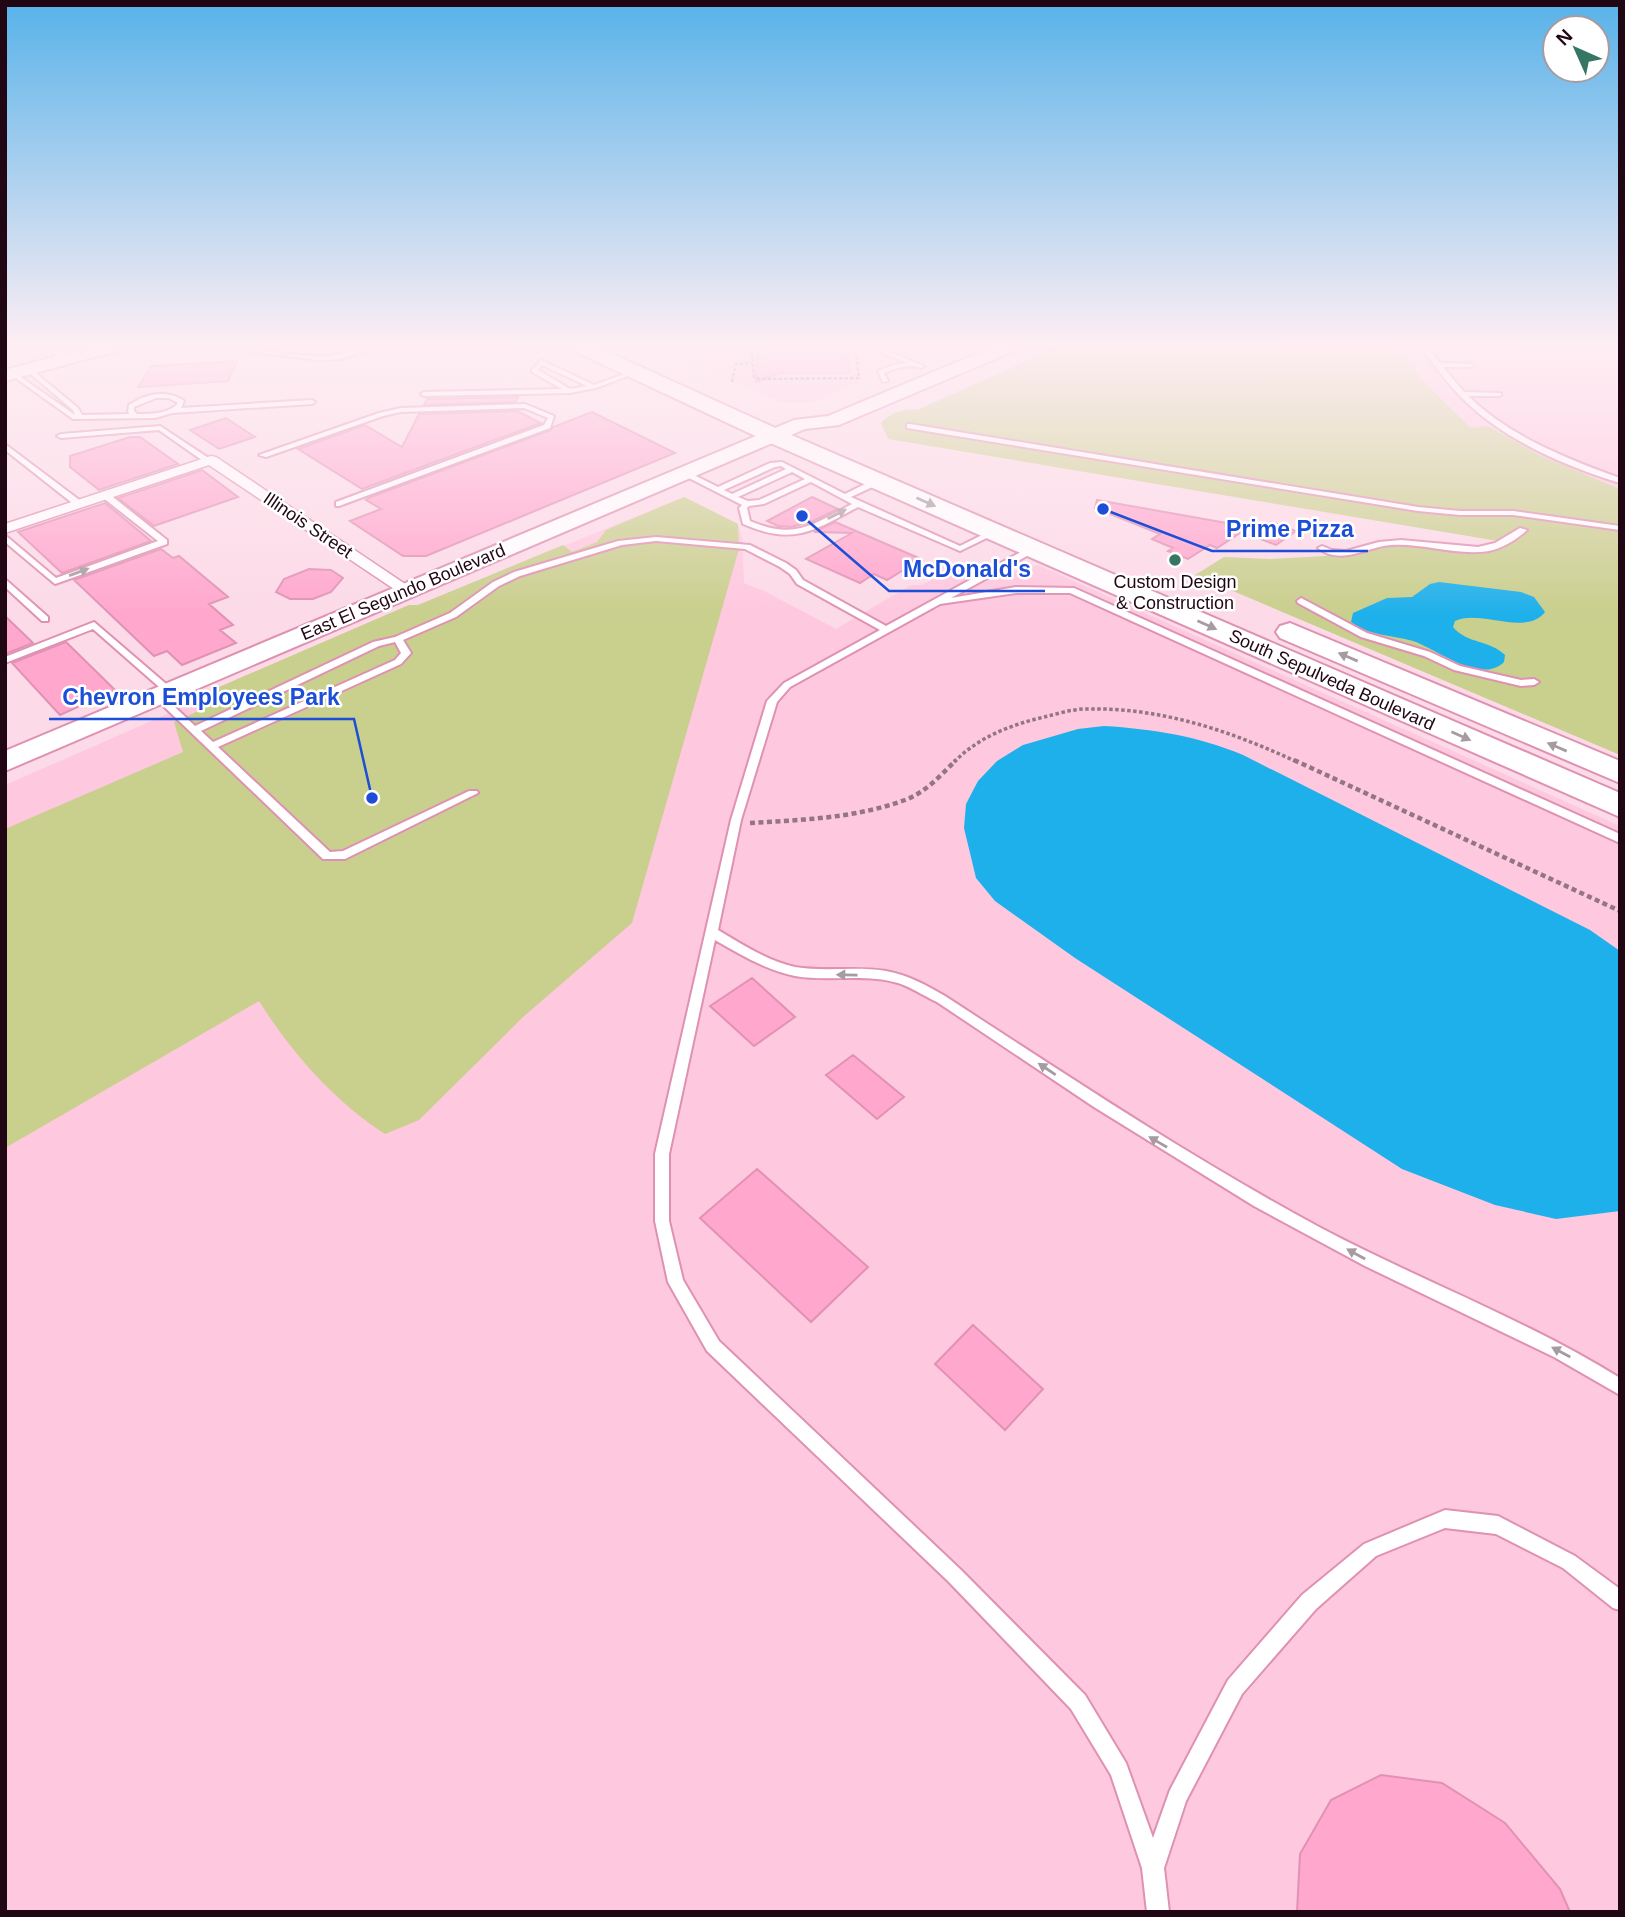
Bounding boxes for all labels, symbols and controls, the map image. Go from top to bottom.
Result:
north arrow [1541,14,1611,84]
text: N [1552,25,1577,50]
street label: Illinois Street [260,488,356,562]
one-way arrow [916,497,937,508]
callout: Prime Pizza [1212,507,1368,551]
one-way arrow [827,509,847,520]
text: Prime Pizza [1226,516,1354,542]
street label: East El Segundo Boulevard [298,540,508,644]
callout: McDonald's [889,547,1045,591]
marker: Custom Design & Construction [1167,552,1183,568]
text: McDonald's [903,556,1031,582]
one-way arrow [69,566,90,577]
place label: Custom Design & Construction [1113,572,1237,613]
one-way arrow [1197,620,1218,631]
street label: South Sepulveda Boulevard [1226,625,1438,735]
one-way arrow [1338,651,1358,663]
callout: Chevron Employees Park [49,675,354,719]
text: Chevron Employees Park [62,684,340,710]
one-way arrow [1451,730,1471,742]
one-way arrow [1546,741,1567,752]
one-way arrow [836,969,858,980]
one-way arrow [1037,1063,1057,1076]
one-way arrow [1149,1136,1168,1148]
one-way arrow [1347,1248,1366,1260]
one-way arrow [1551,1346,1571,1358]

